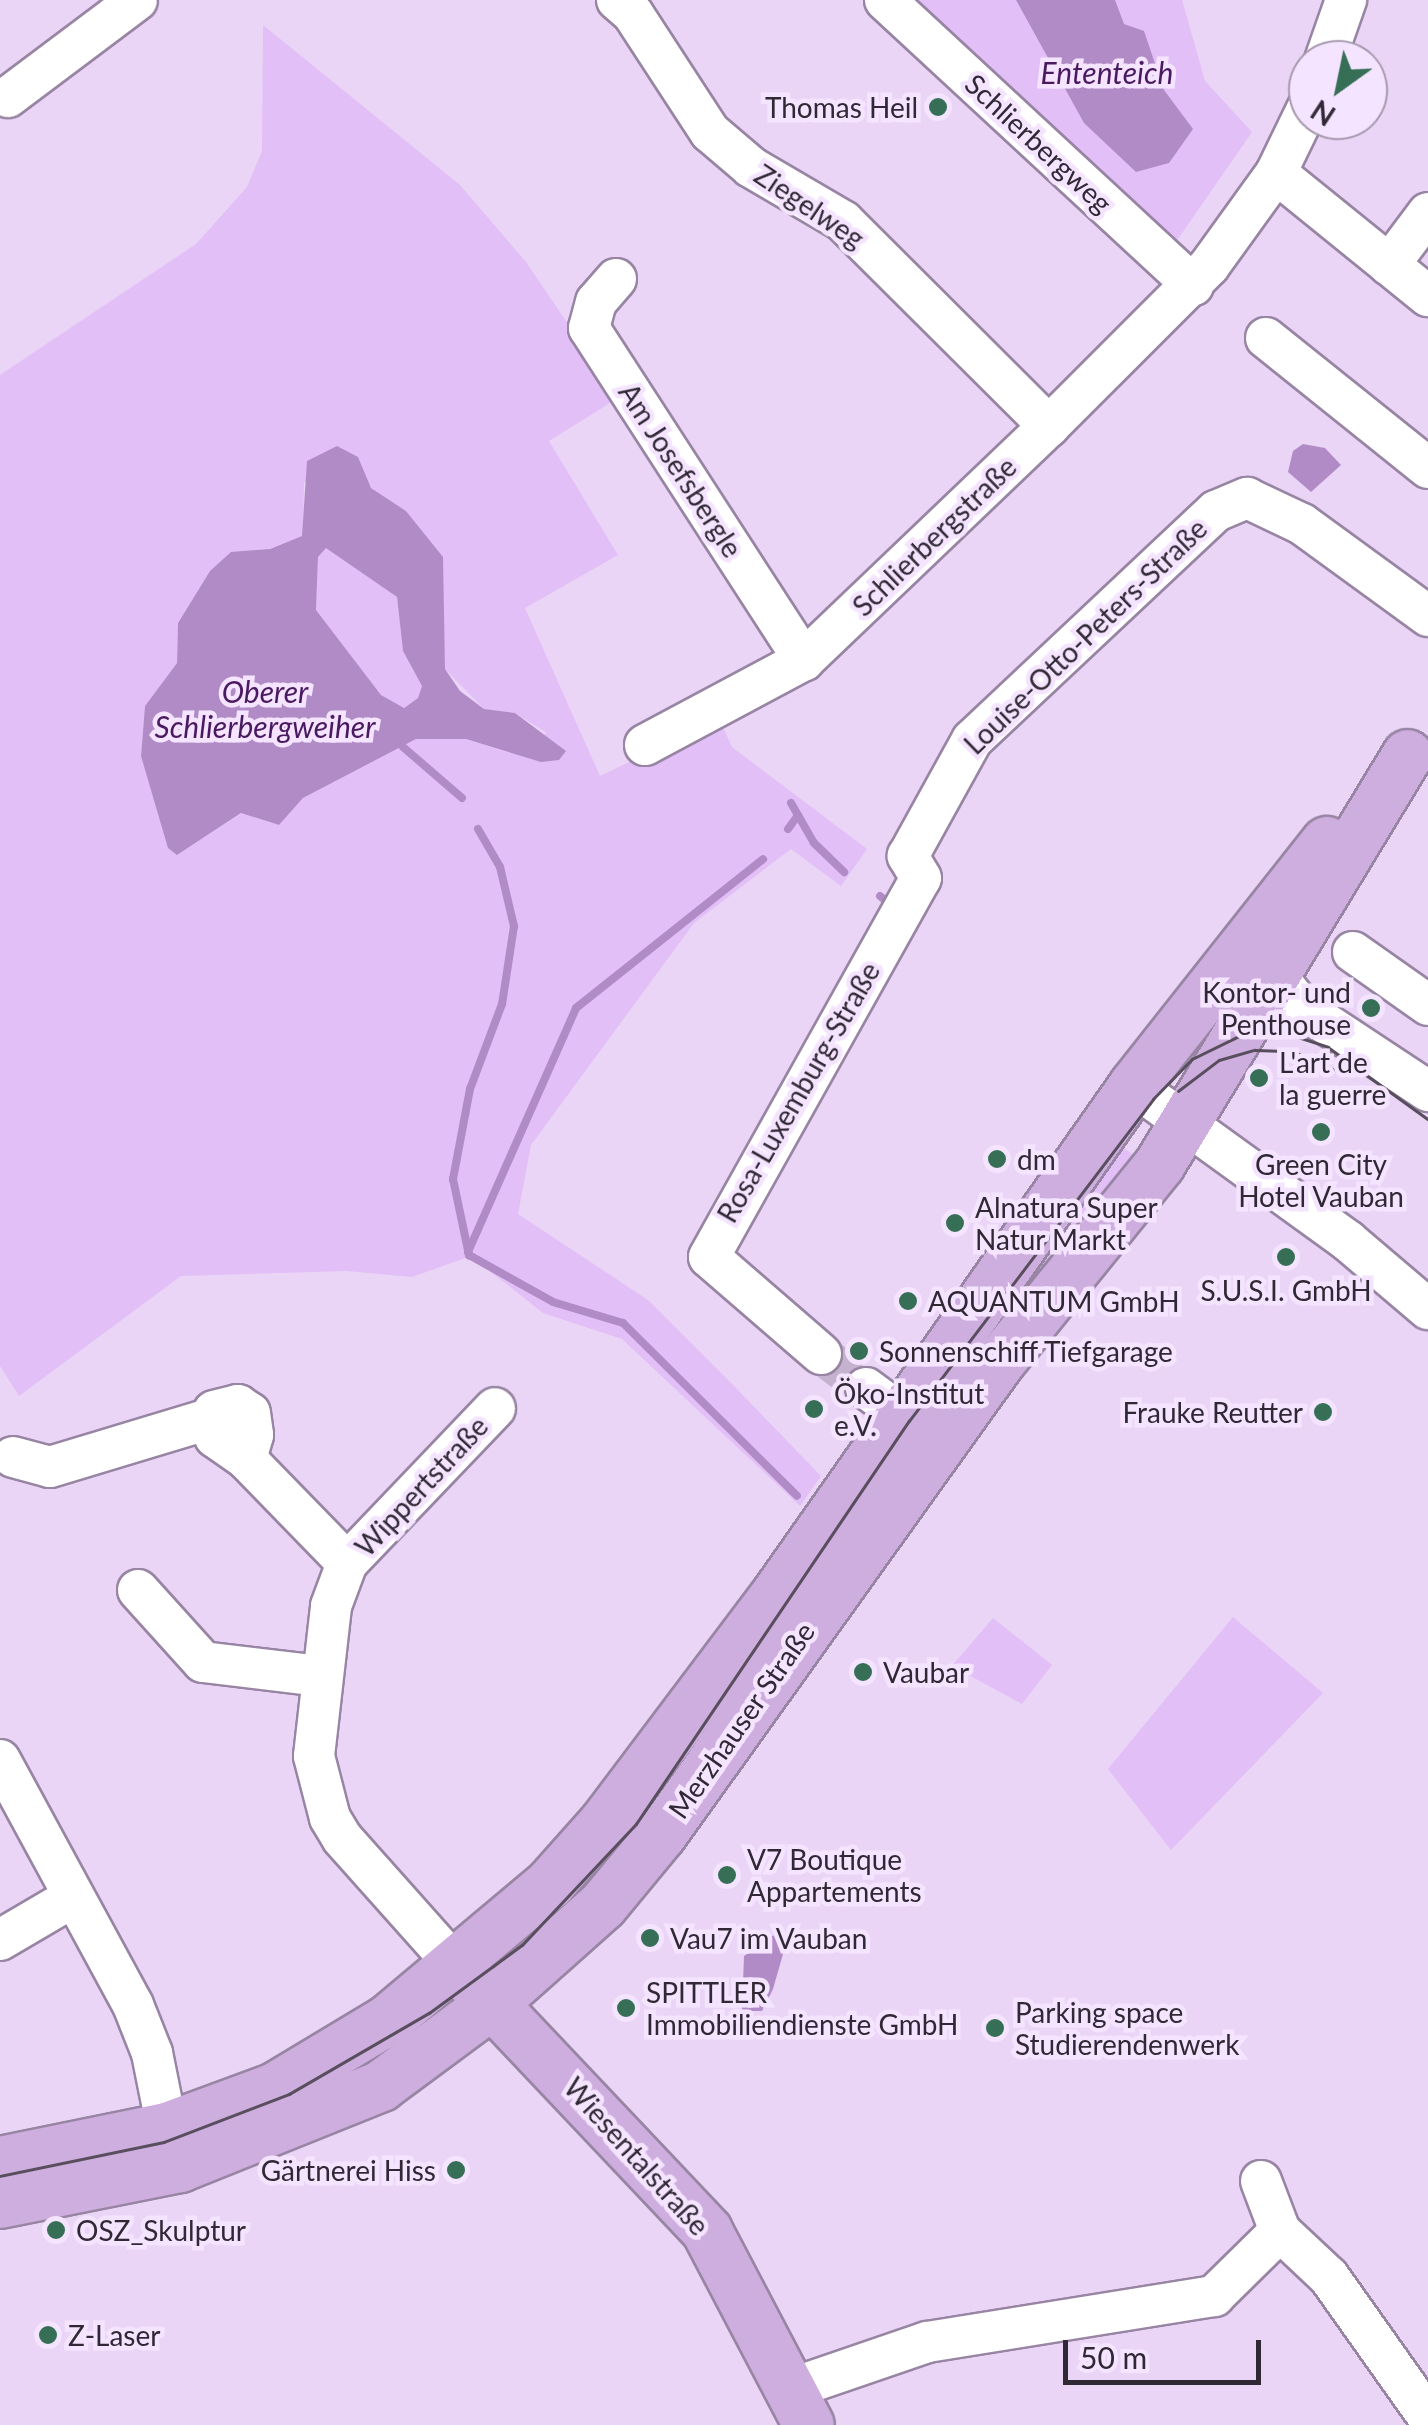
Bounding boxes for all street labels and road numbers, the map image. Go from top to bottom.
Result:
street label: Schlierbergweg [959,66,1119,220]
street label: Ziegelweg [749,157,871,255]
street label: Am Josefsbergle [612,376,750,564]
street label: Schlierbergstraße [845,449,1023,623]
street label: Louise-Otto-Peters-Straße [957,511,1213,761]
street label: Rosa-Luxemburg-Straße [710,956,886,1228]
street label: Wippertstraße [348,1409,494,1563]
street label: Merzhauser Straße [661,1615,821,1825]
street label: Wiesentalstraße [557,2070,717,2242]

